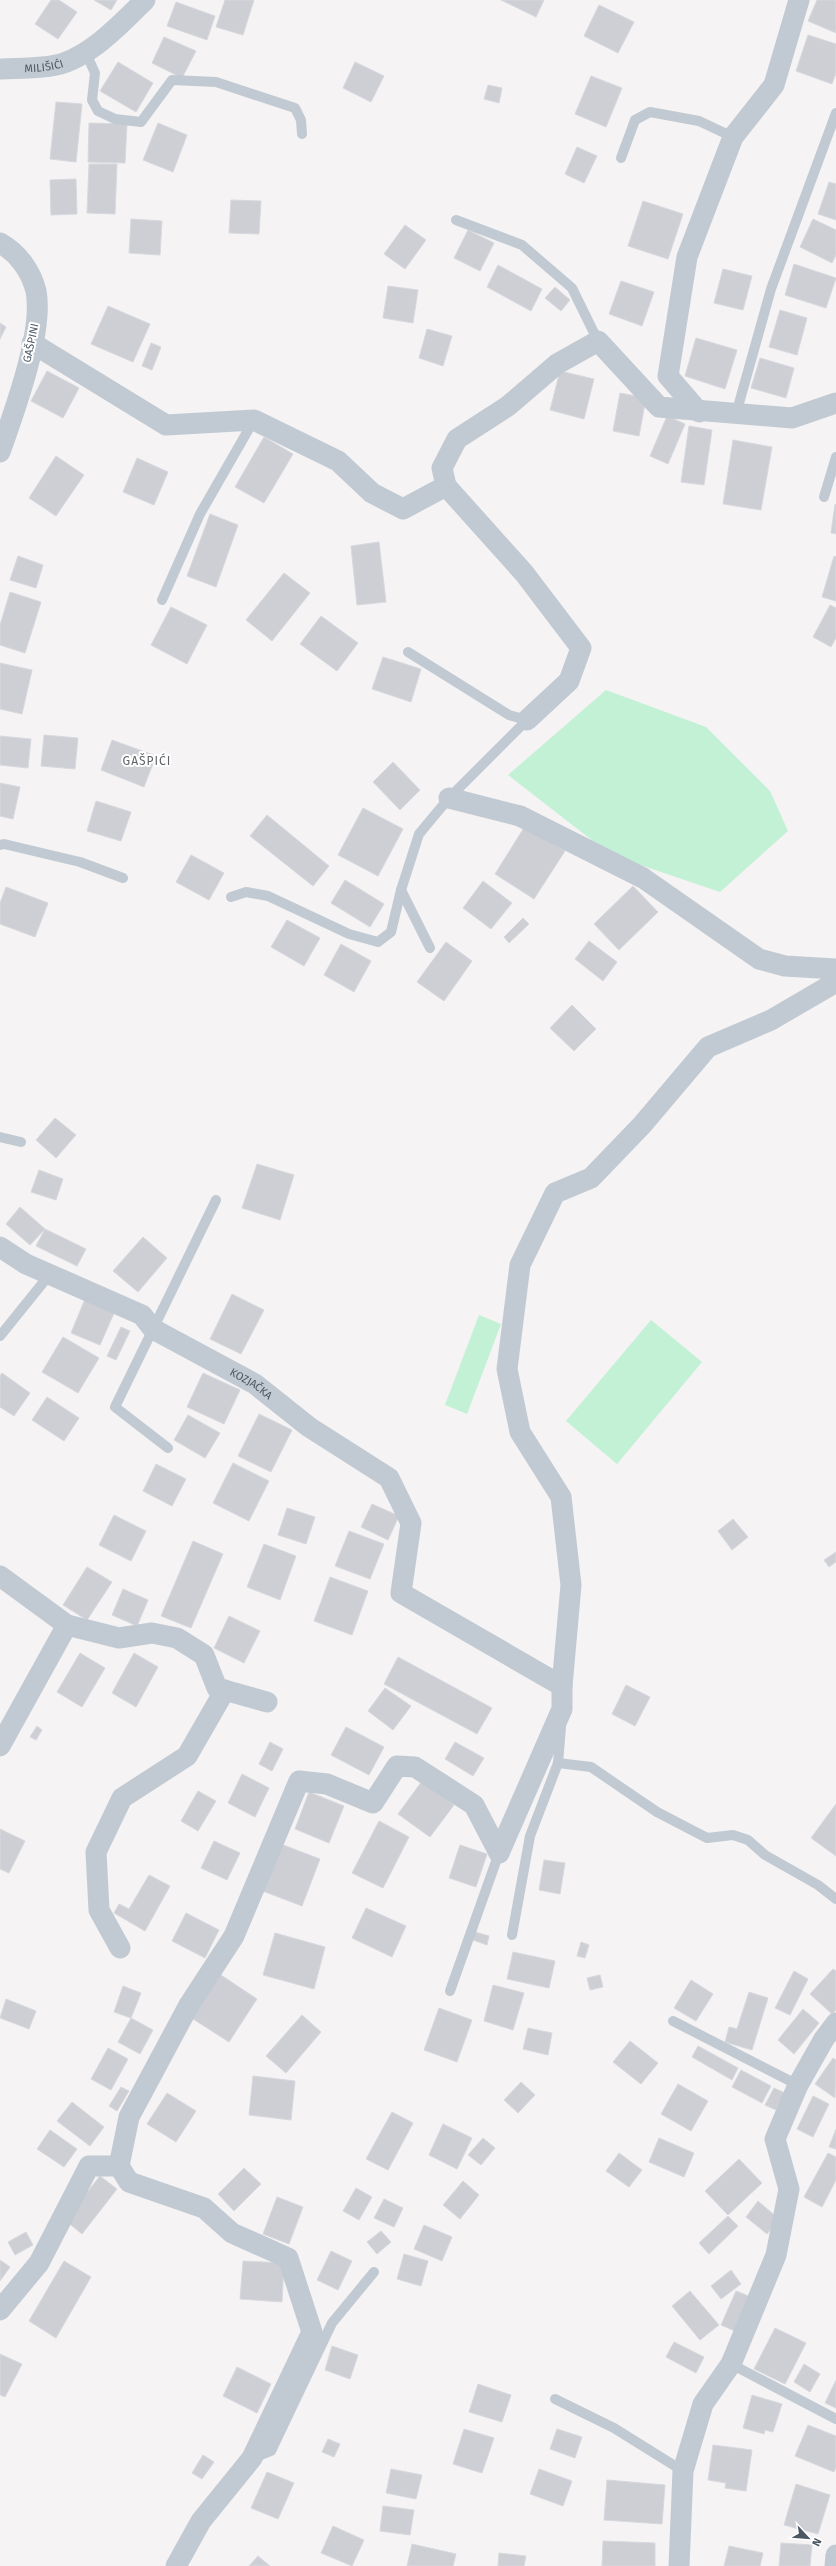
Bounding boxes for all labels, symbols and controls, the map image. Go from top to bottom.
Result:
street label: MILIŠIĆI [24,57,65,75]
street label: GAŠPINI [20,322,41,364]
district label: GAŠPIĆI [123,753,171,768]
street label: KOZJAČKA [228,1365,276,1402]
north arrow [788,2518,828,2558]
text: N [809,2536,824,2548]

